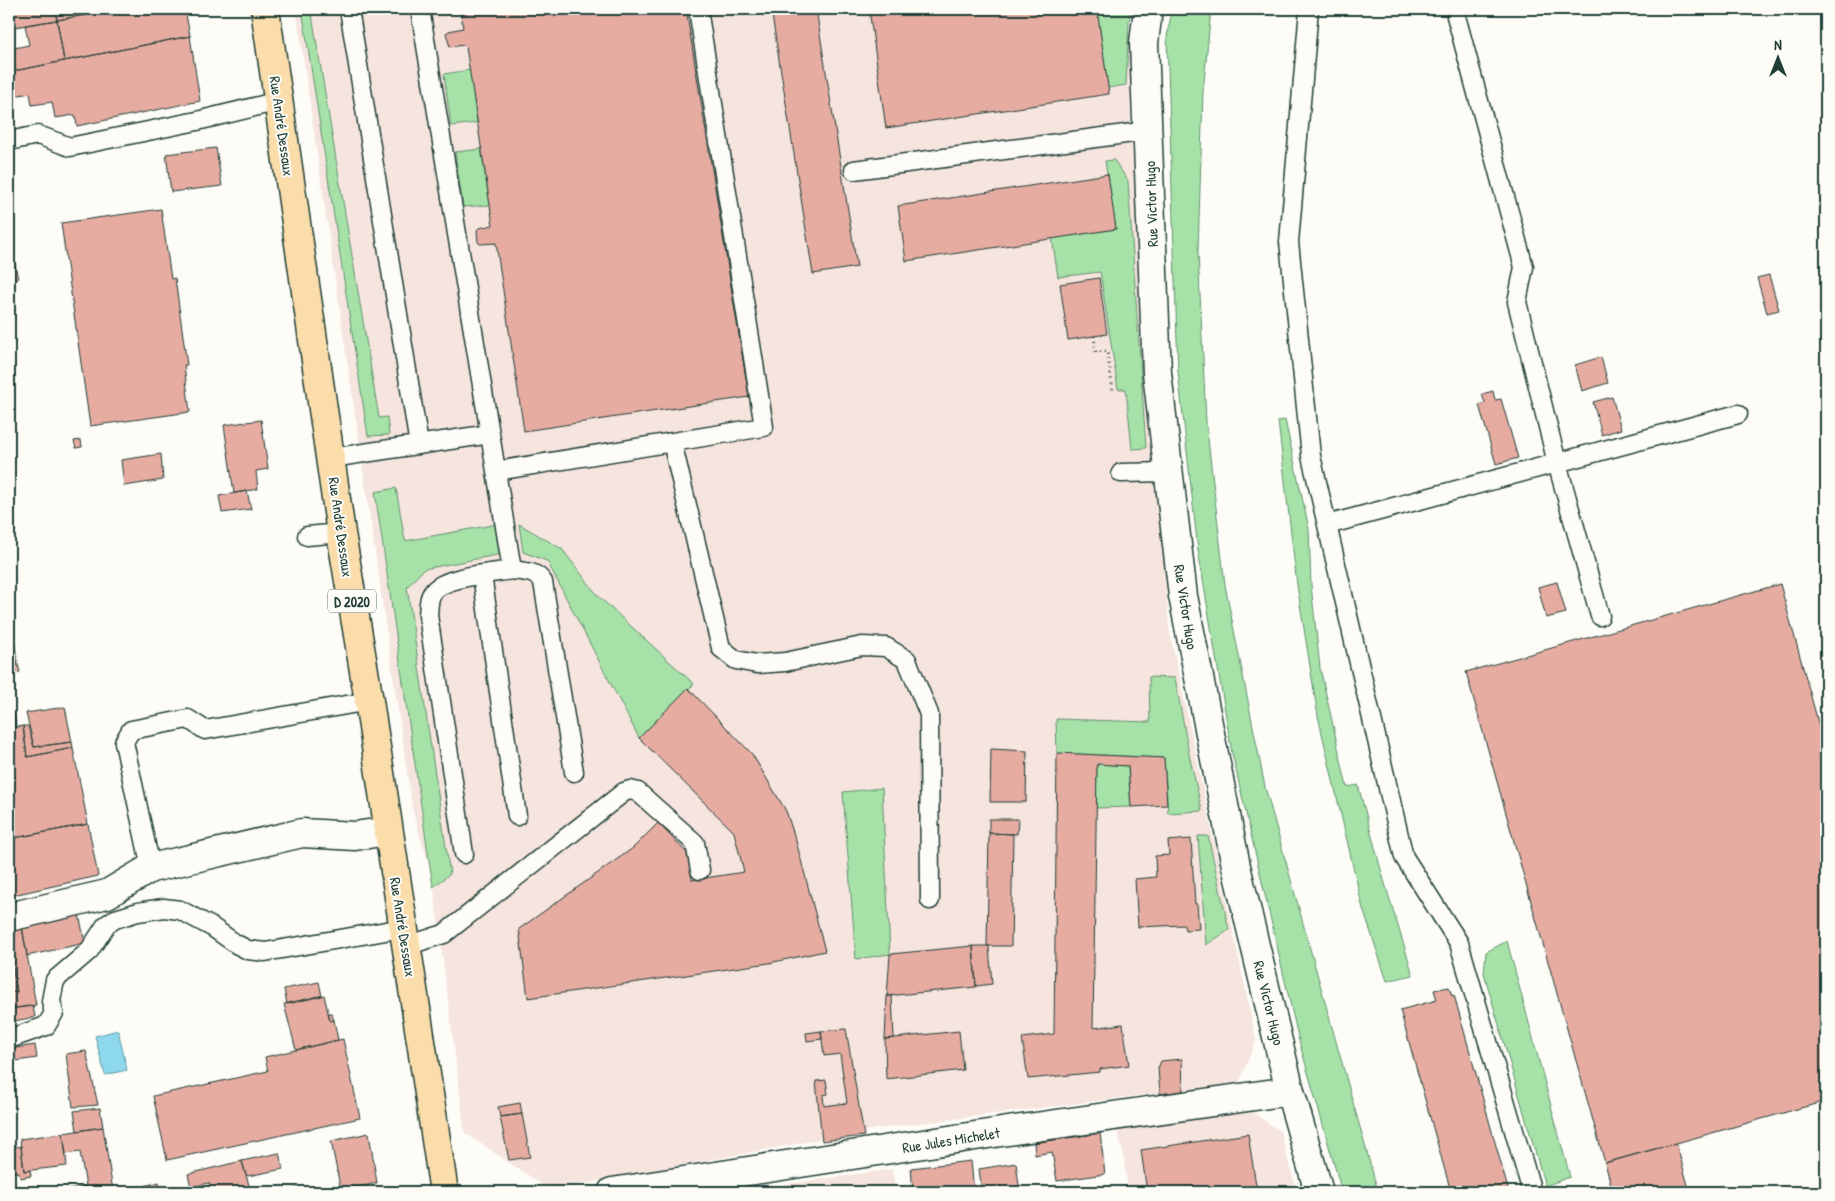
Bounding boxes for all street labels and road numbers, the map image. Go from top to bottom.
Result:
street label: Rue André Dessaux [265,75,299,178]
street label: Rue Victor Hugo [1139,161,1163,247]
street label: Rue André Dessaux [324,476,358,579]
street label: Rue Victor Hugo [1169,563,1203,651]
road number: D 2020 [328,590,376,612]
street label: Rue André Dessaux [385,876,421,979]
street label: Rue Victor Hugo [1248,959,1290,1047]
street label: Rue Jules Michelet [901,1122,1002,1158]

